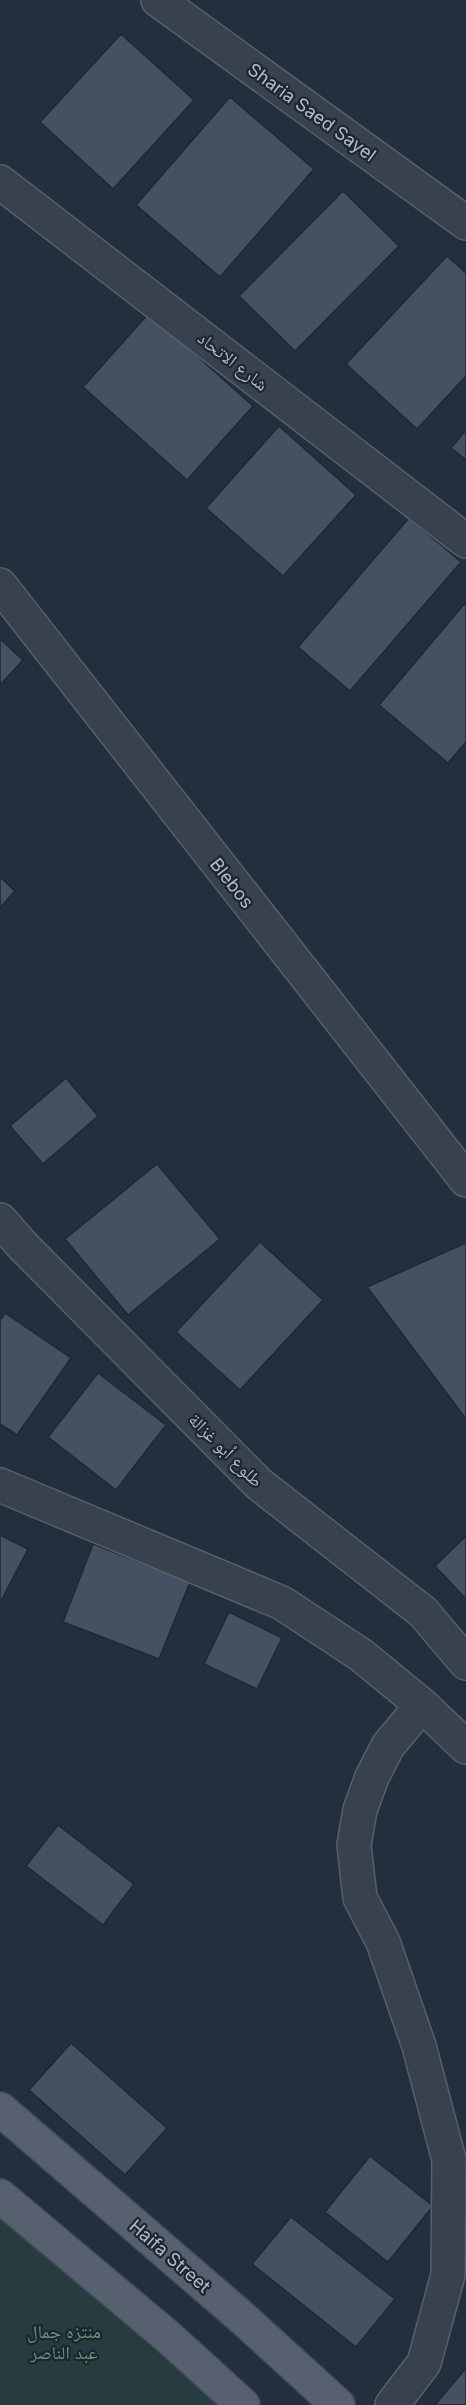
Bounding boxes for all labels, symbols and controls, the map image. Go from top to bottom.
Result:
street label: Sharia Saed Sayel [244,58,380,166]
street label: شارع الاتحاد [193,327,272,396]
street label: Blebos [206,854,258,912]
street label: طلوع أبو غزالة [184,1409,267,1492]
street label: Haifa Street [125,2215,215,2297]
park label: منتزه جمال عبد الناصر [27,2321,101,2363]

